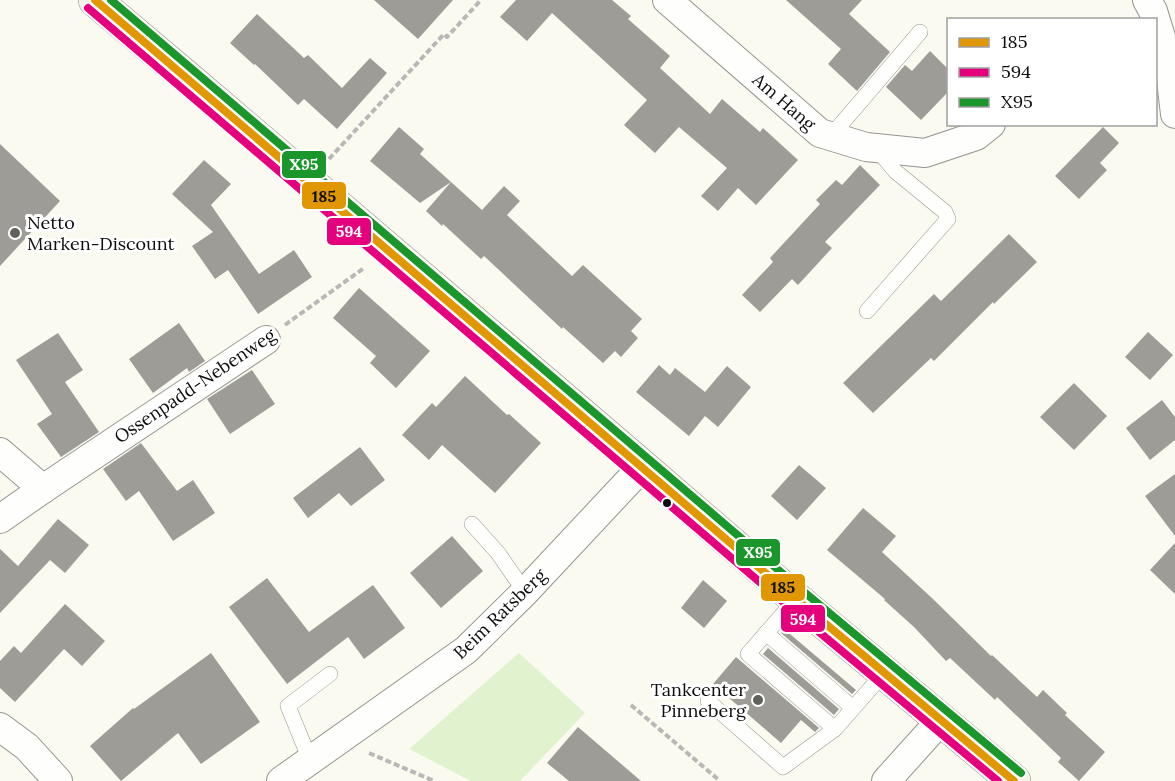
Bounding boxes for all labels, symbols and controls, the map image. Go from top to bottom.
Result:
legend [947,18,1157,126]
text: 185 [1001,30,1027,53]
text: 594 [1001,60,1031,83]
street label: Am Hang [747,67,821,136]
text: X95 [1001,90,1033,113]
line badge: X95 [281,150,327,179]
text: X95 [289,154,319,174]
line badge: 185 [301,181,347,210]
text: 185 [312,186,336,206]
place label: Netto Marken-Discount [27,211,175,255]
line badge: 594 [326,217,372,246]
text: 594 [336,221,363,241]
marker: Netto Marken-Discount [8,226,22,240]
street label: Ossenpadd-Nebenweg [110,322,281,448]
unlabelled marker [661,497,673,509]
line badge: X95 [735,538,781,567]
text: X95 [743,542,773,562]
street label: Beim Ratsberg [448,563,552,664]
line badge: 185 [760,573,806,602]
text: 185 [771,577,795,597]
line badge: 594 [780,604,826,633]
text: 594 [790,609,817,629]
place label: Tankcenter Pinneberg [651,678,747,722]
marker: Tankcenter Pinneberg [751,693,765,707]

